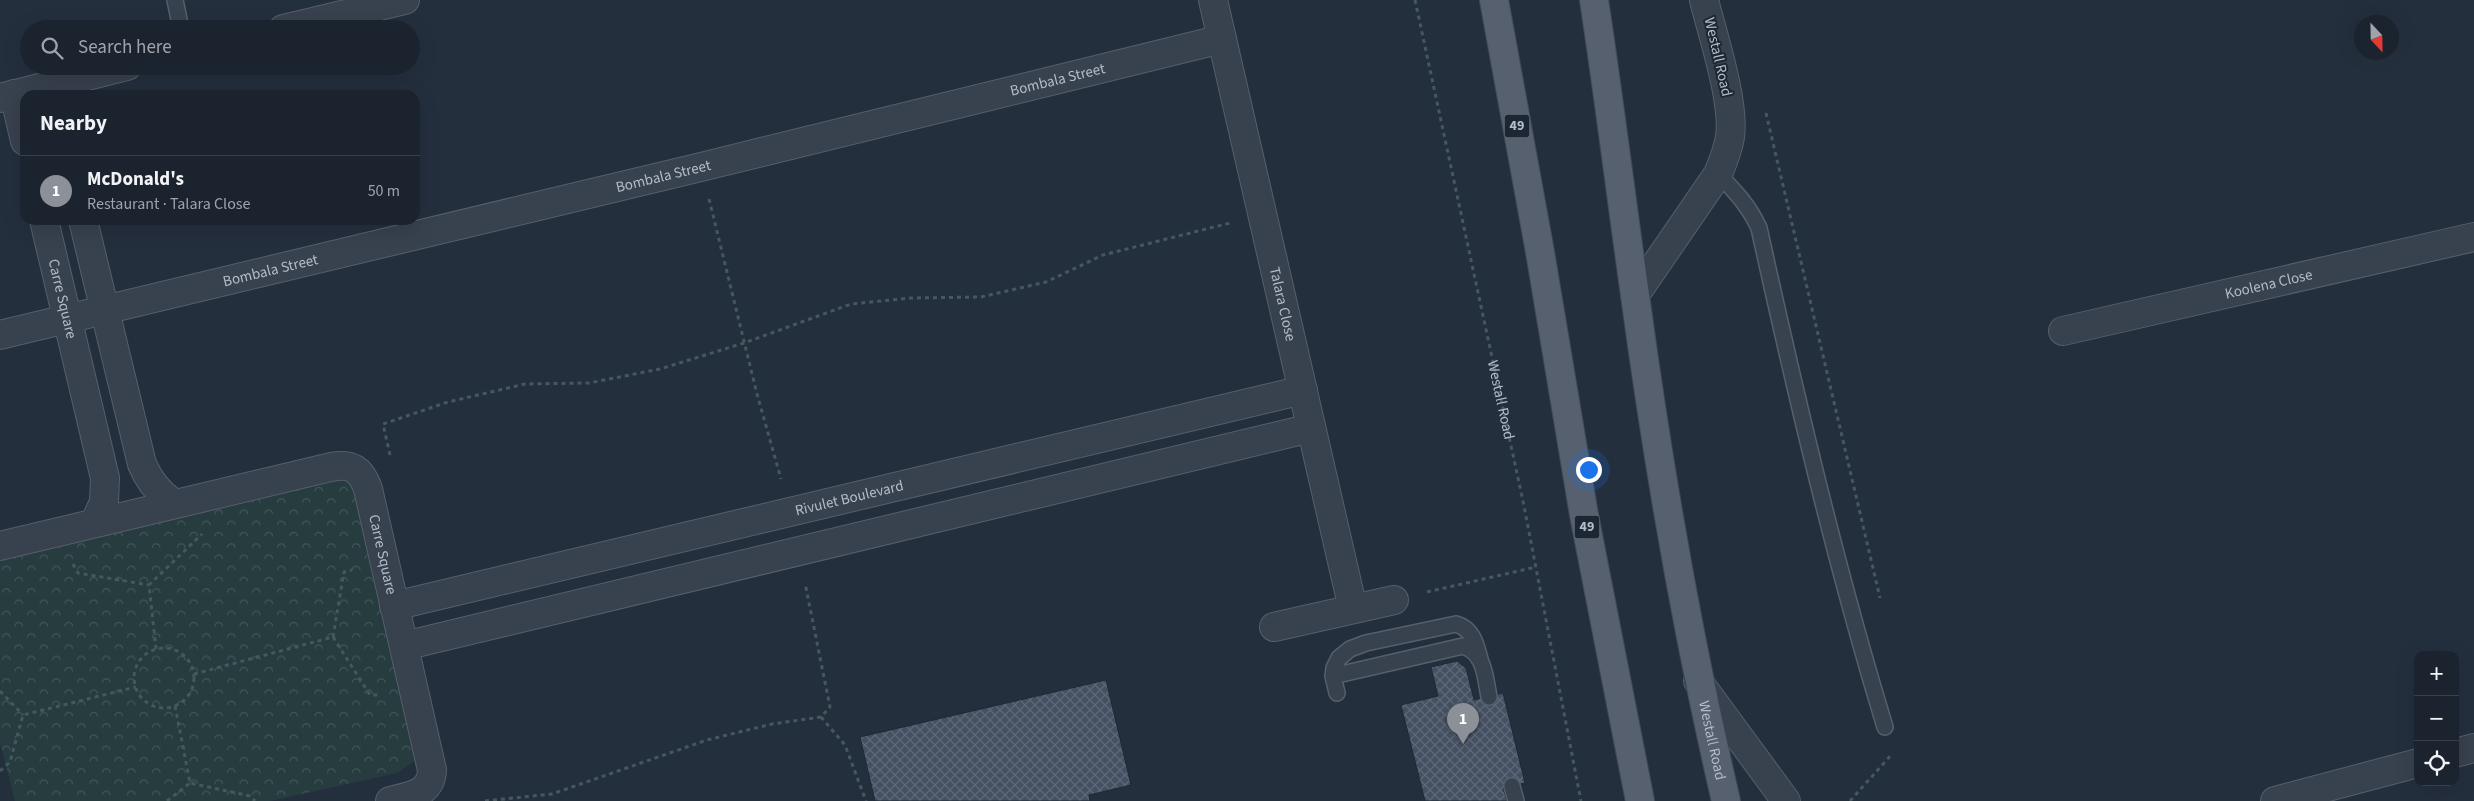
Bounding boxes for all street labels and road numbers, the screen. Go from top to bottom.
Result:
street label: Westall Road [1699,15,1737,99]
street label: Bombala Street [1008,58,1107,101]
road number: 49 [1504,114,1530,138]
street label: Bombala Street [614,154,713,198]
street label: Bombala Street [221,249,320,292]
street label: Carre Square [43,257,82,341]
street label: Koolena Close [2223,264,2315,304]
street label: Talara Close [1264,265,1302,343]
street label: Westall Road [1482,358,1520,441]
street label: Rivulet Boulevard [793,475,906,521]
street label: Carre Square [364,512,402,596]
road number: 49 [1574,516,1600,538]
street label: Westall Road [1694,699,1731,782]

